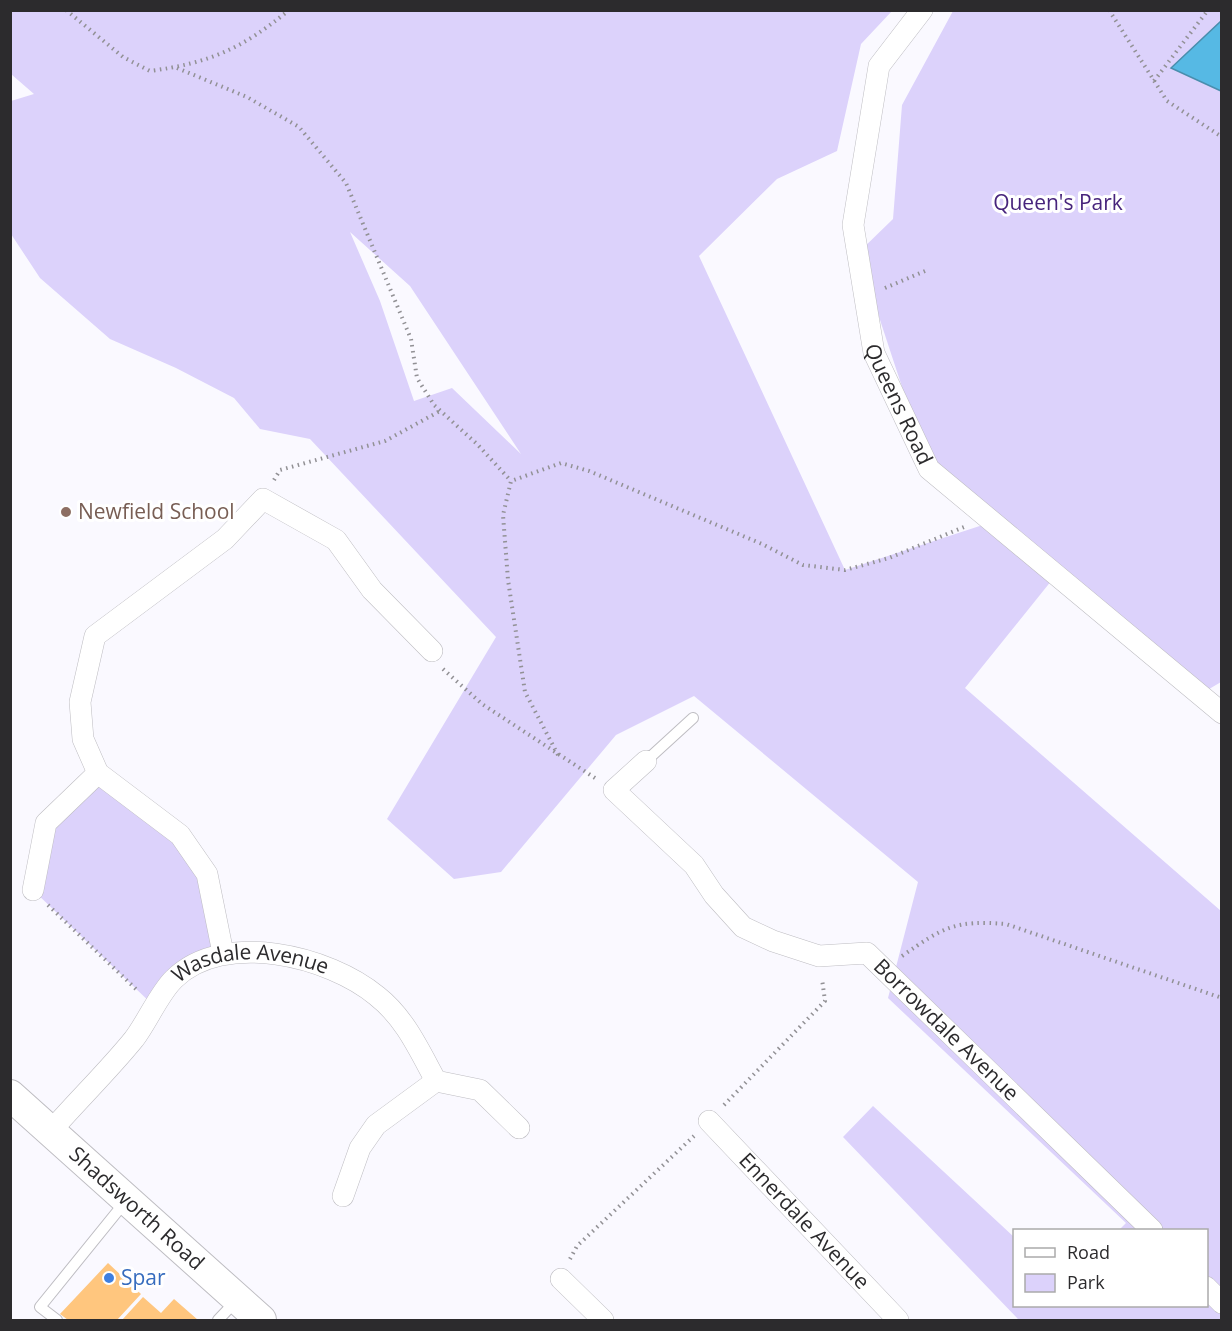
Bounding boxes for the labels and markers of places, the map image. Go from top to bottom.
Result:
place label: Newfield School [78,497,235,525]
marker: Newfield School [59,505,73,519]
place label: Spar [121,1263,166,1291]
marker: Spar [102,1271,116,1285]

